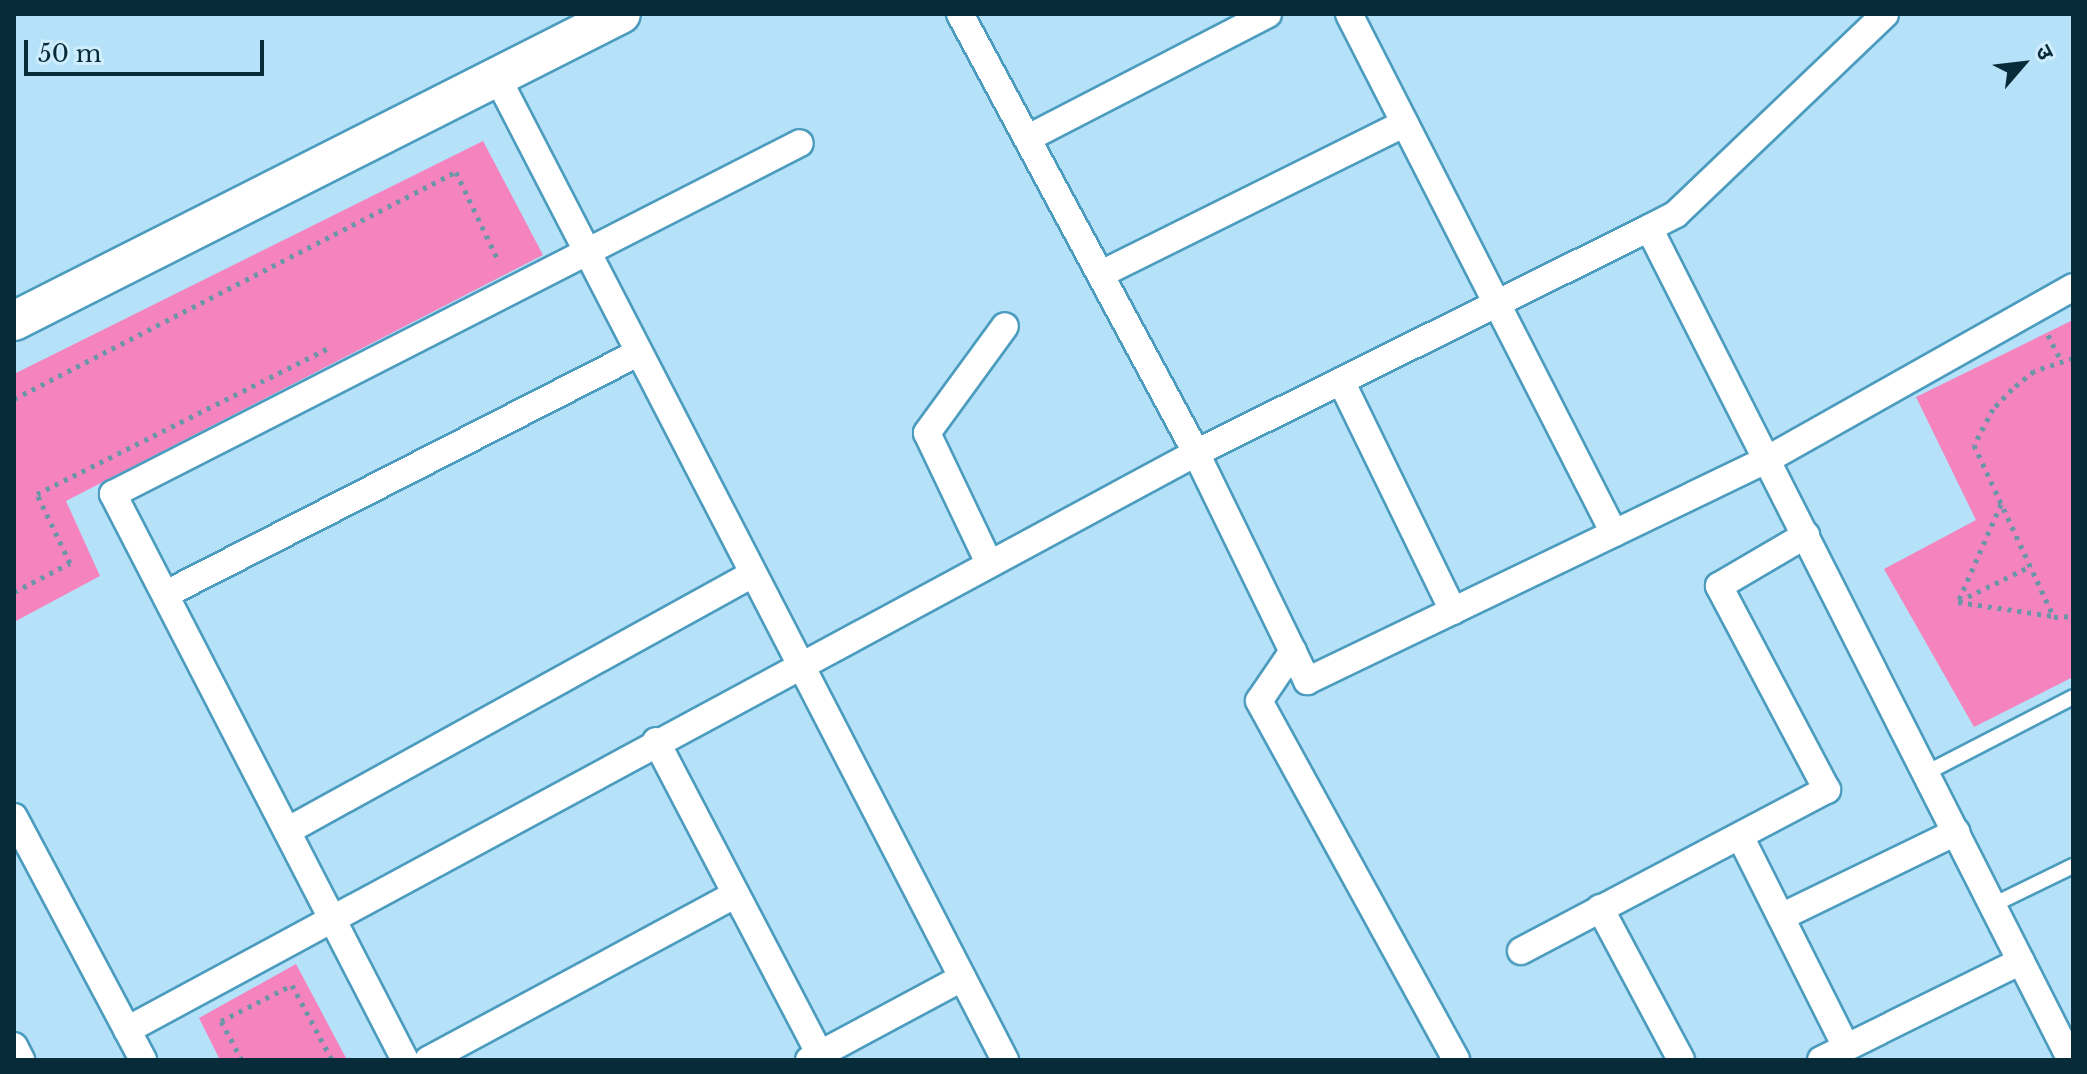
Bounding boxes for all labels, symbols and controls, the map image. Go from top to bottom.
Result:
scale bar [28,24,268,74]
north arrow [1983,24,2063,104]
text: 50 m [38,39,101,68]
text: उ [2030,40,2060,65]

